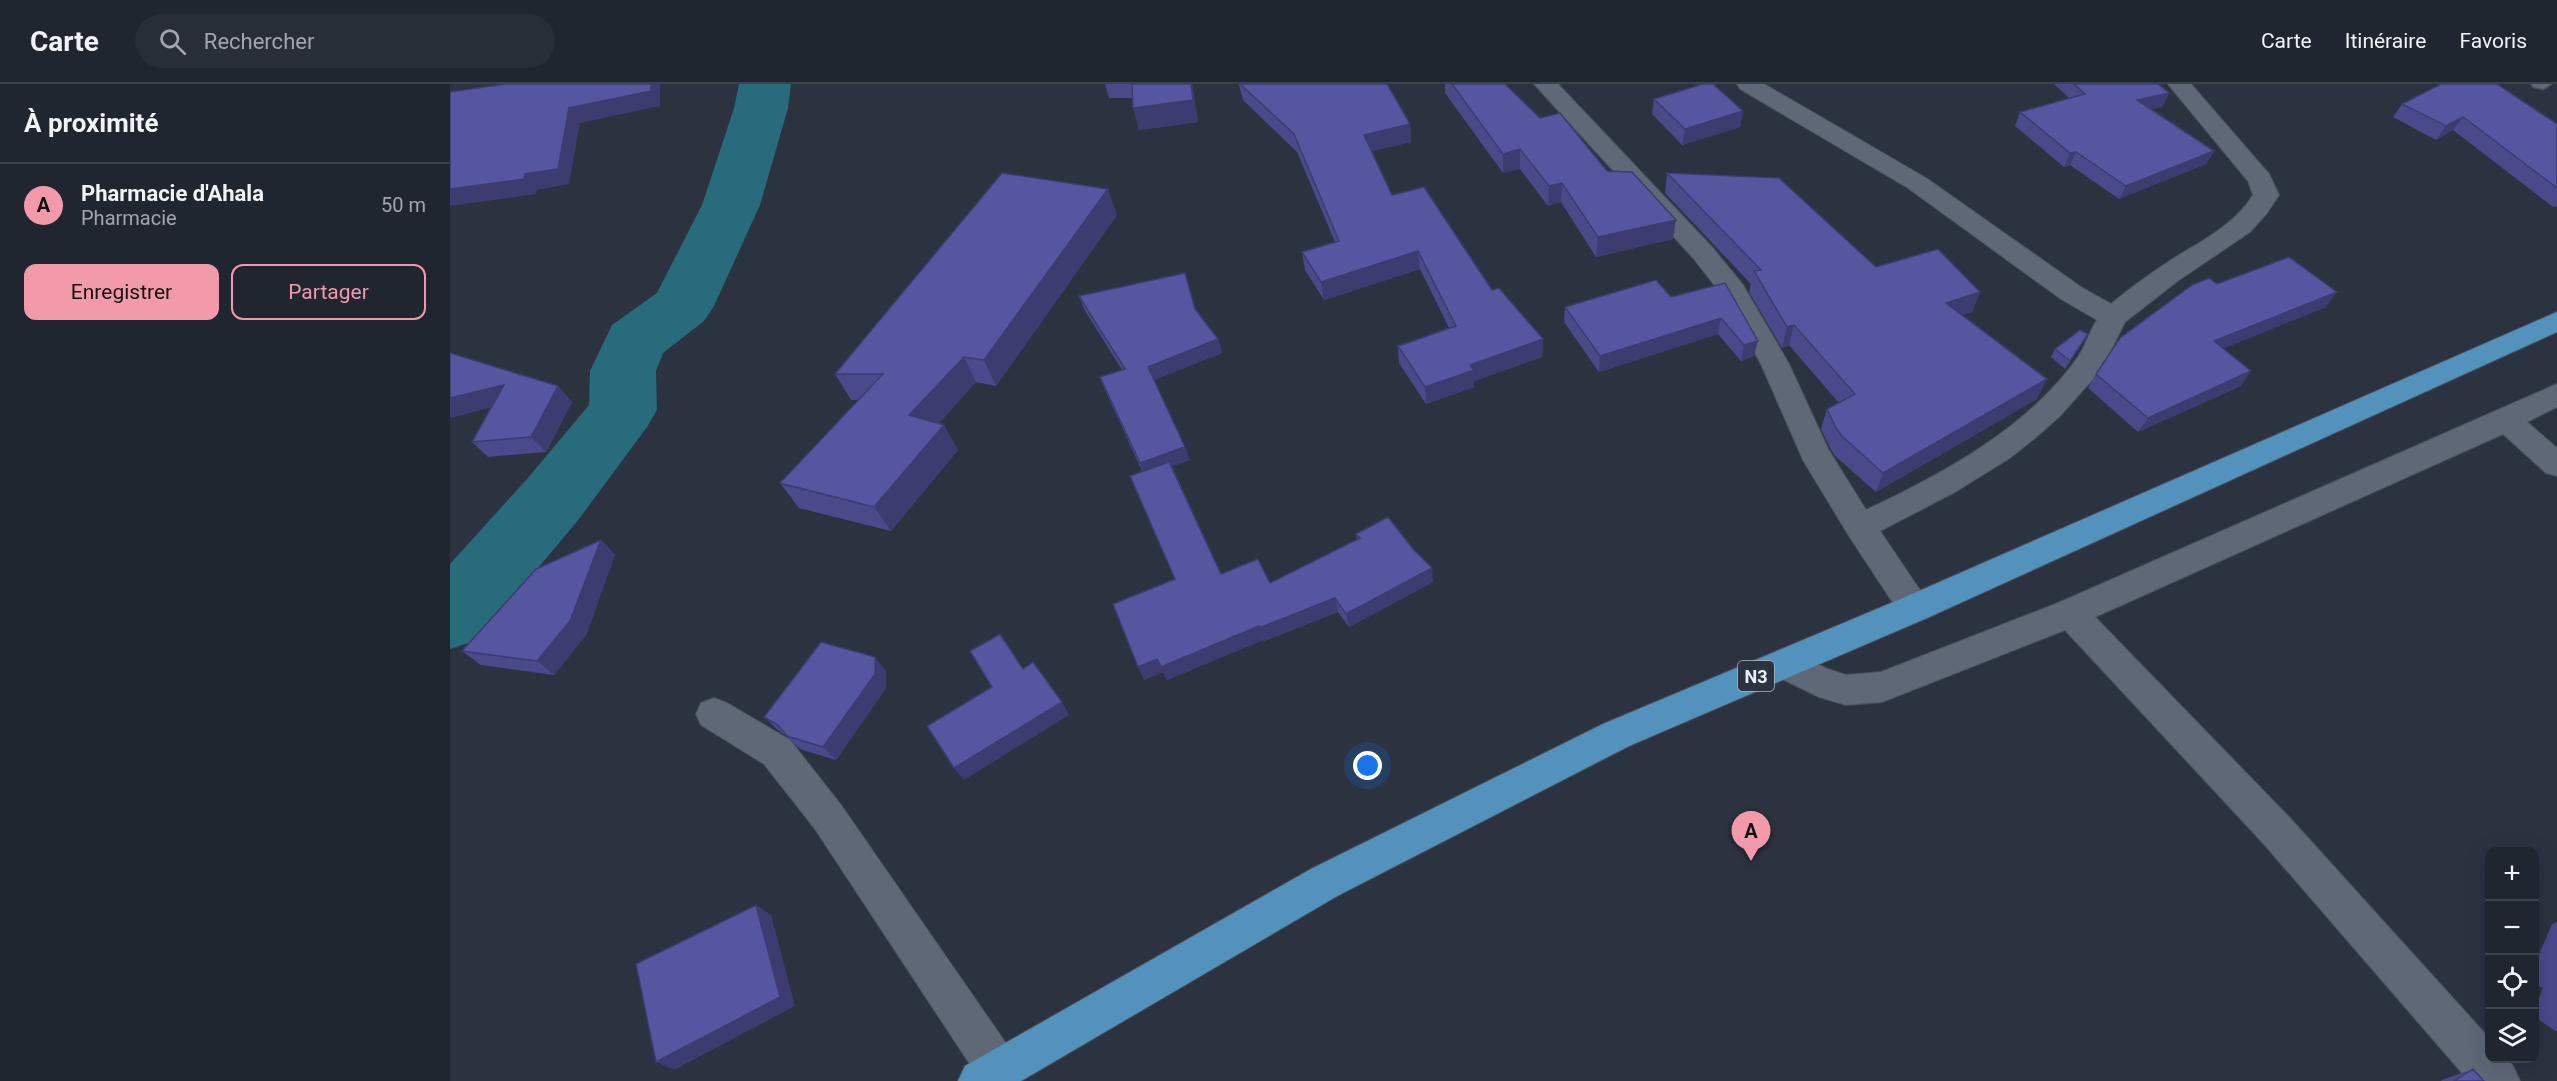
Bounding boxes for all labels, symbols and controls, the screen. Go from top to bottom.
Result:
search box [135,14,555,68]
text: Carte [30,25,99,58]
icon: search [156,25,189,58]
text: Rechercher [204,29,314,54]
text: Carte [2261,29,2312,53]
text: Itinéraire [2345,29,2426,53]
text: Favoris [2459,29,2527,53]
text: À proximité [24,108,158,138]
text: Pharmacie d'Ahala [81,181,264,206]
text: A [37,193,50,217]
text: 50 m [381,193,426,217]
text: Pharmacie [81,206,177,230]
button: Enregistrer [24,264,219,320]
button: Partager [231,264,426,320]
road number: N3 [1738,661,1774,691]
your location [1353,751,1382,780]
pin: A [1732,812,1770,861]
map controls [2485,847,2539,1063]
button: + [2485,847,2539,901]
button: − [2485,901,2539,955]
button: locate [2485,955,2539,1009]
button: layers [2485,1009,2539,1063]

